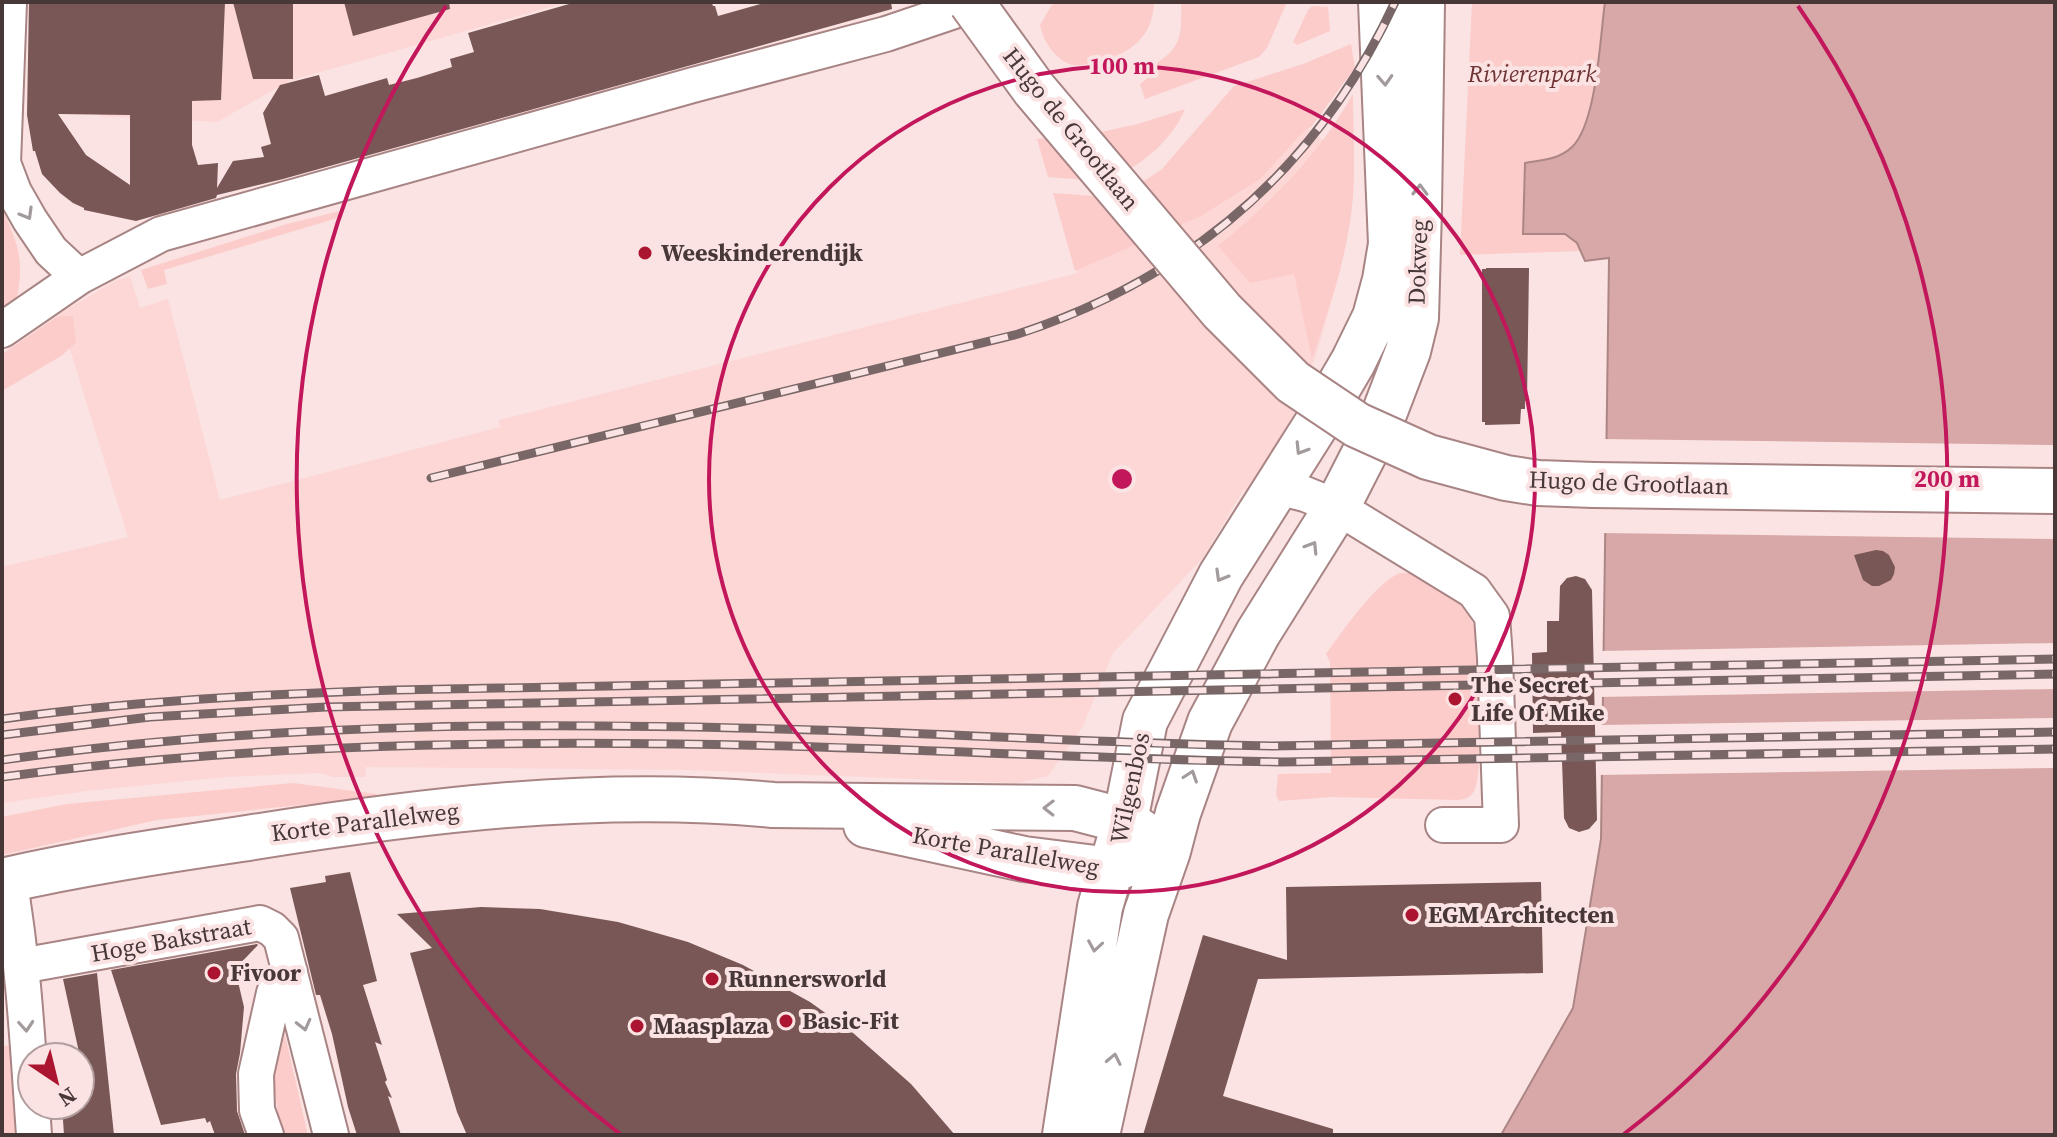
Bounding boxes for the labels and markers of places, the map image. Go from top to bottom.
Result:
place label: Weeskinderendijk [661,236,864,269]
marker: Weeskinderendijk [636,244,654,262]
centre of rings [1108,465,1136,493]
place label: The Secret Life Of Mike [1471,668,1605,729]
marker: The Secret Life Of Mike [1446,690,1464,708]
place label: EGM Architecten [1428,898,1615,931]
marker: EGM Architecten [1403,906,1421,924]
place label: Fivoor [230,956,302,989]
place label: Runnersworld [728,962,887,995]
marker: Fivoor [205,964,223,982]
marker: Runnersworld [703,970,721,988]
place label: Basic-Fit [802,1004,899,1037]
place label: Maasplaza [653,1009,769,1042]
marker: Basic-Fit [777,1012,795,1030]
marker: Maasplaza [628,1017,646,1035]

